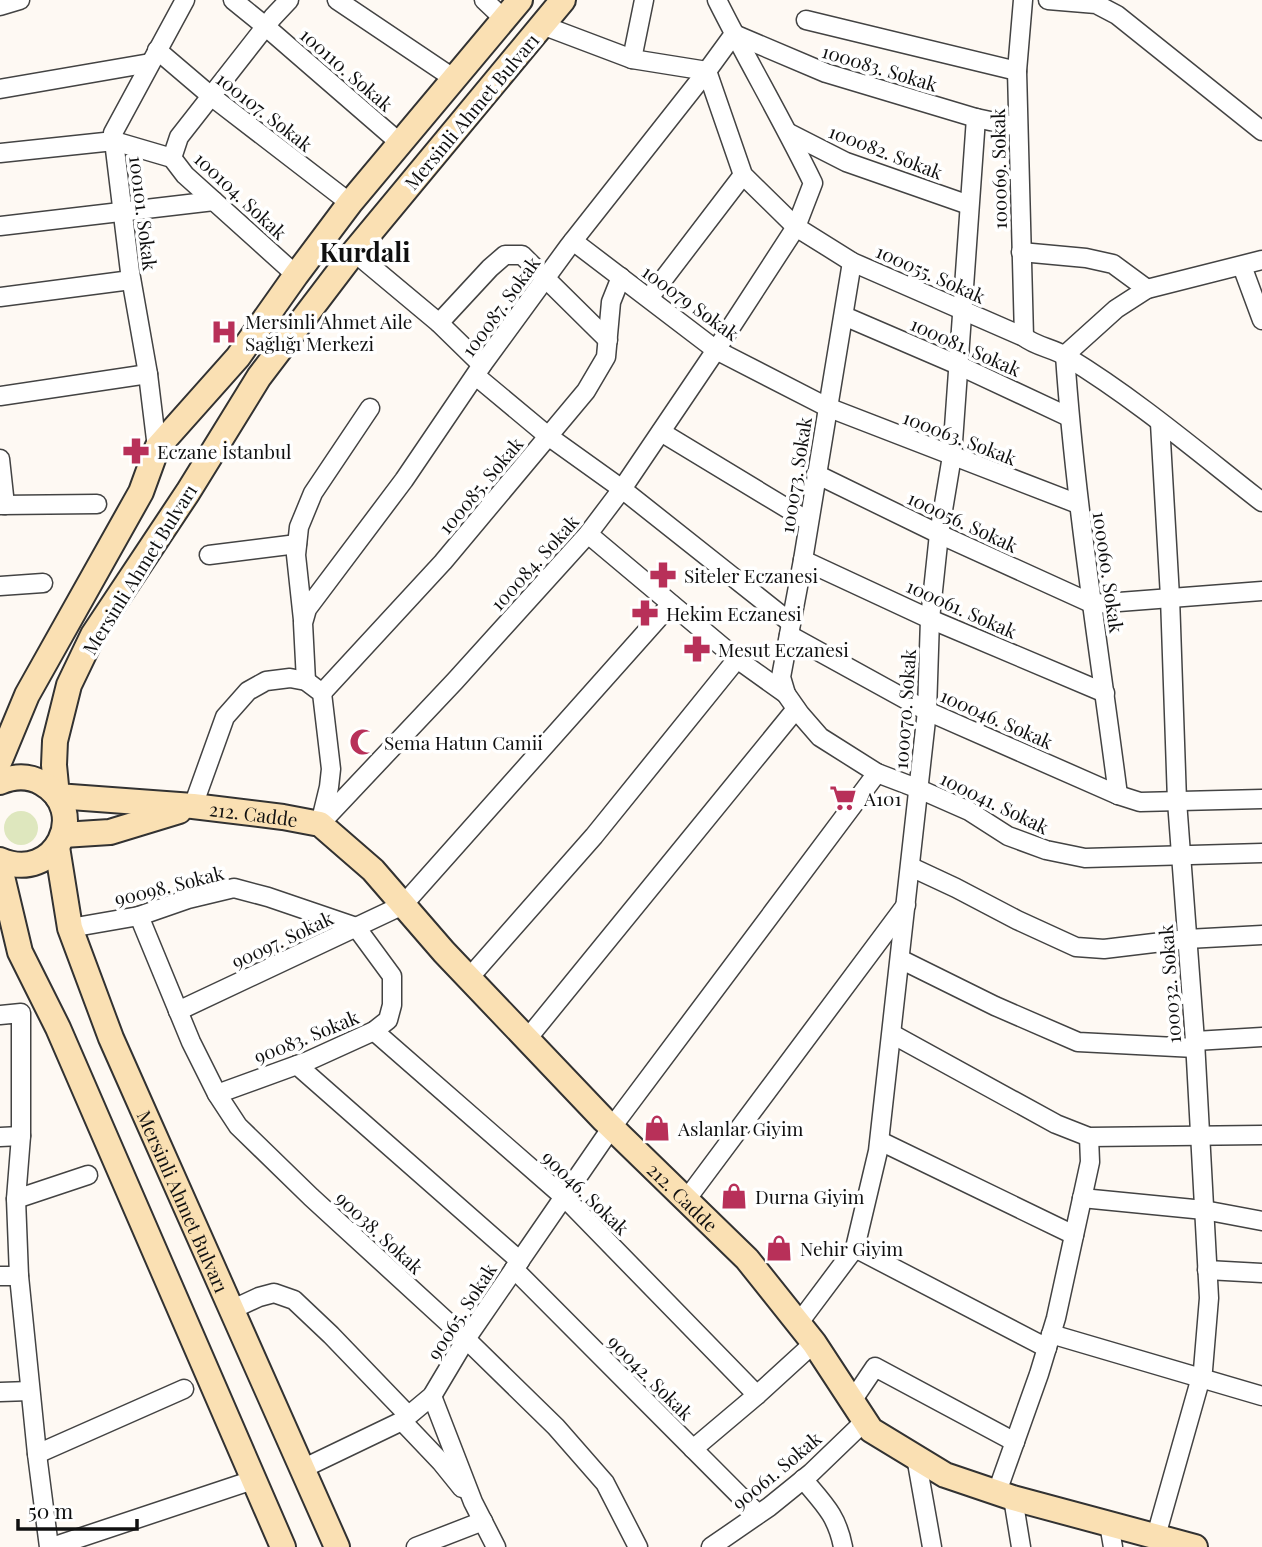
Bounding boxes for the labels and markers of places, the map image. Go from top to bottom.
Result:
place label: Mersinli Ahmet Aile Sağlığı Merkezi [245,308,412,356]
hospital icon: Mersinli Ahmet Aile Sağlığı Merkezi [209,317,239,347]
pharmacy icon: Eczane İstanbul [121,436,151,466]
place label: Eczane İstanbul [157,438,292,464]
pharmacy icon: Siteler Eczanesi [648,560,678,590]
place label: Siteler Eczanesi [684,562,819,588]
pharmacy icon: Hekim Eczanesi [630,598,660,628]
place label: Hekim Eczanesi [666,600,802,626]
pharmacy icon: Mesut Eczanesi [682,634,712,664]
place label: Mesut Eczanesi [718,636,849,662]
mosque icon: Sema Hatun Camii [348,727,378,757]
place label: Sema Hatun Camii [384,729,543,755]
supermarket icon: A101 [828,783,858,813]
place label: A101 [863,785,901,811]
shop icon: Aslanlar Giyim [642,1113,672,1143]
place label: Aslanlar Giyim [677,1115,803,1141]
shop icon: Durna Giyim [719,1181,749,1211]
place label: Durna Giyim [755,1183,865,1209]
shop icon: Nehir Giyim [764,1233,794,1263]
place label: Nehir Giyim [800,1235,903,1261]

